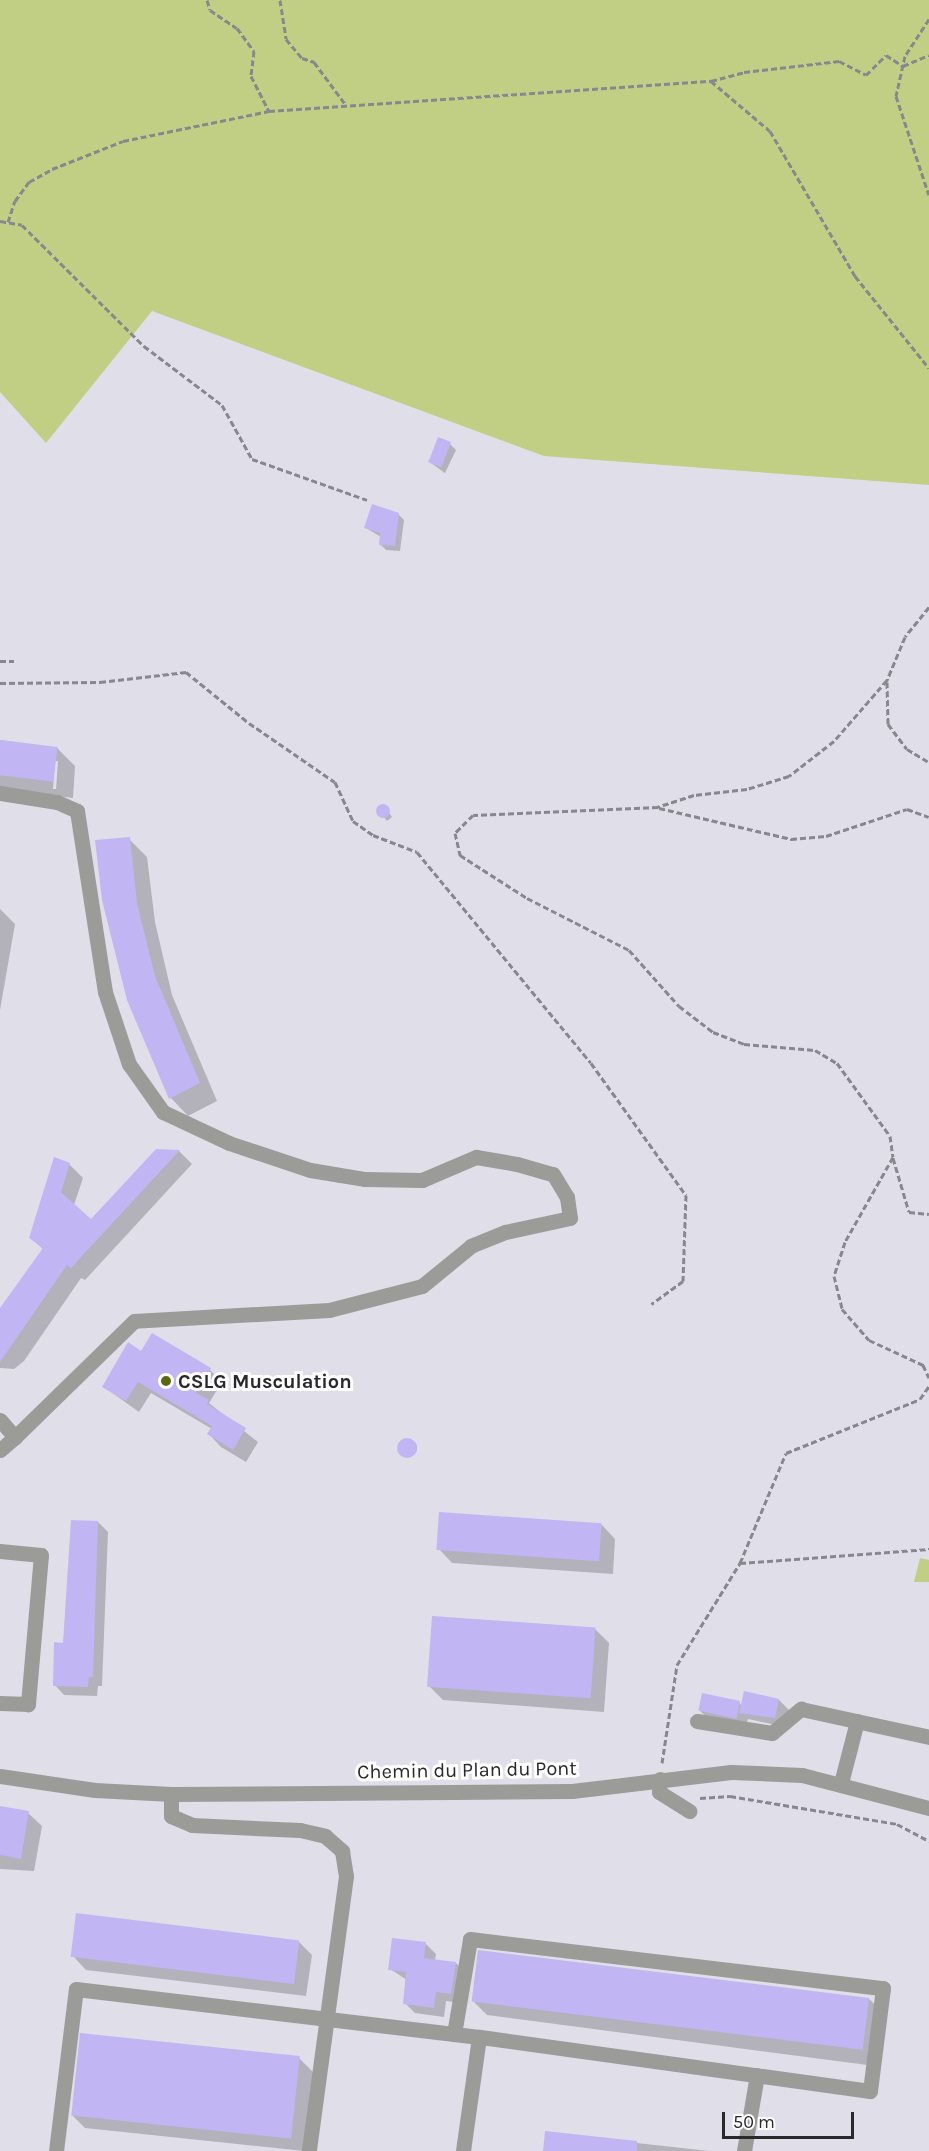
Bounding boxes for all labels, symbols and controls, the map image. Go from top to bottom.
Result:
place label: CSLG Musculation [178,1369,352,1393]
marker: CSLG Musculation [159,1374,173,1388]
street label: Chemin du Plan du Pont [357,1756,577,1784]
scale bar [725,2100,857,2138]
text: 50 m [733,2111,775,2133]

